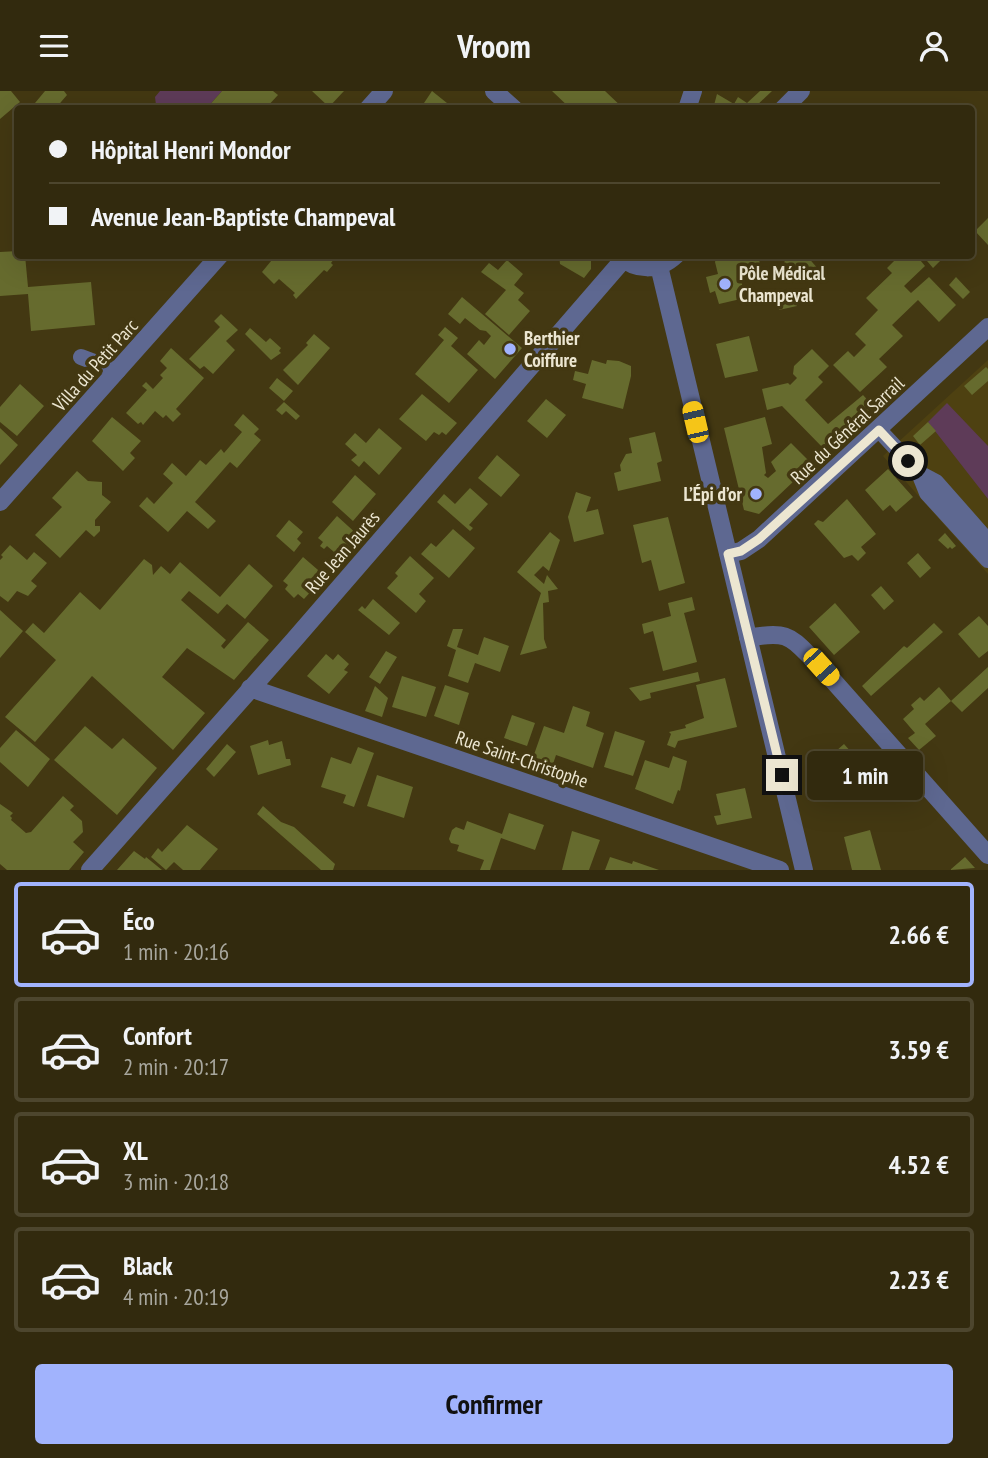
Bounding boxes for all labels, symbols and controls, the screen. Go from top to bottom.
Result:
text: Vroom [457,25,531,67]
icon: menu [35,27,73,65]
icon: person [915,27,953,65]
text: Hôpital Henri Mondor [91,133,291,166]
text: Avenue Jean-Baptiste Champeval [91,200,395,233]
place label: Pôle Médical Champeval [739,261,826,307]
marker: Pôle Médical Champeval [717,276,733,292]
street label: Villa du Petit Parc [47,314,143,417]
place label: Berthier Coiffure [524,326,580,372]
marker: Berthier Coiffure [502,341,518,357]
street label: Rue du Général Sarrail [785,371,909,489]
car [681,399,710,445]
route start [892,445,924,477]
place label: L’Épi d’or [683,482,742,506]
marker: L’Épi d’or [748,486,764,502]
street label: Rue Jean Jaurès [300,506,384,598]
car [800,644,843,690]
street label: Rue Saint-Christophe [453,725,591,793]
callout: 1 min [806,751,922,799]
route end [766,759,798,791]
text: 1 min [842,761,888,790]
icon: car [39,903,102,966]
text: Éco [123,904,155,937]
text: 2.66 € [888,918,949,951]
text: 1 min · 20:16 [123,937,229,966]
icon: car [39,1018,102,1081]
text: Confort [123,1019,192,1052]
text: 3.59 € [888,1033,949,1066]
text: 2 min · 20:17 [123,1052,229,1081]
icon: car [39,1133,102,1196]
text: XL [123,1134,148,1167]
text: 4.52 € [888,1148,949,1181]
text: 3 min · 20:18 [123,1167,229,1196]
icon: car [39,1248,102,1311]
text: Black [123,1249,173,1282]
text: 2.23 € [888,1263,949,1296]
text: 4 min · 20:19 [123,1282,229,1311]
button: Confirmer [35,1364,953,1444]

